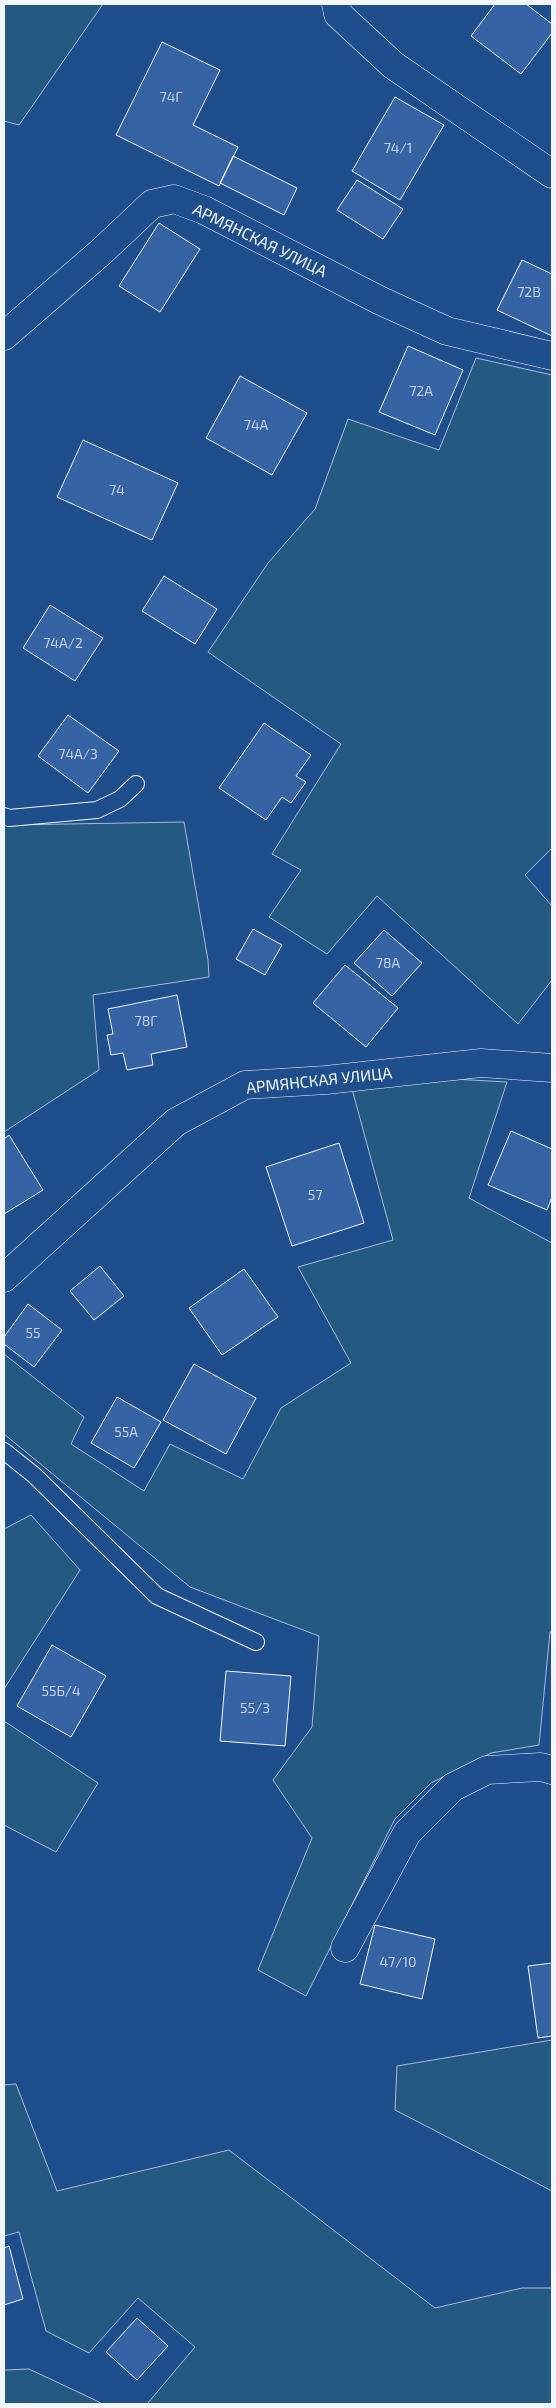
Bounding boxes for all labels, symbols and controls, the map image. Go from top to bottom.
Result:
house number: 74Г [159,88,183,105]
house number: 74/1 [384,139,412,156]
street label: АРМЯНСКАЯ УЛИЦА [190,199,330,280]
house number: 72В [517,283,541,300]
house number: 72А [409,382,433,399]
house number: 74А [244,416,269,433]
house number: 74 [109,481,125,498]
house number: 74А/2 [43,634,83,651]
house number: 74А/3 [58,745,98,762]
house number: 78А [376,954,400,971]
house number: 78Г [135,1012,157,1029]
street label: АРМЯНСКАЯ УЛИЦА [245,1062,393,1097]
house number: 57 [308,1186,322,1203]
house number: 55 [25,1324,41,1341]
house number: 55А [114,1423,138,1440]
house number: 55Б/4 [41,1682,81,1699]
house number: 55/3 [240,1699,270,1716]
house number: 47/10 [379,1953,417,1970]

